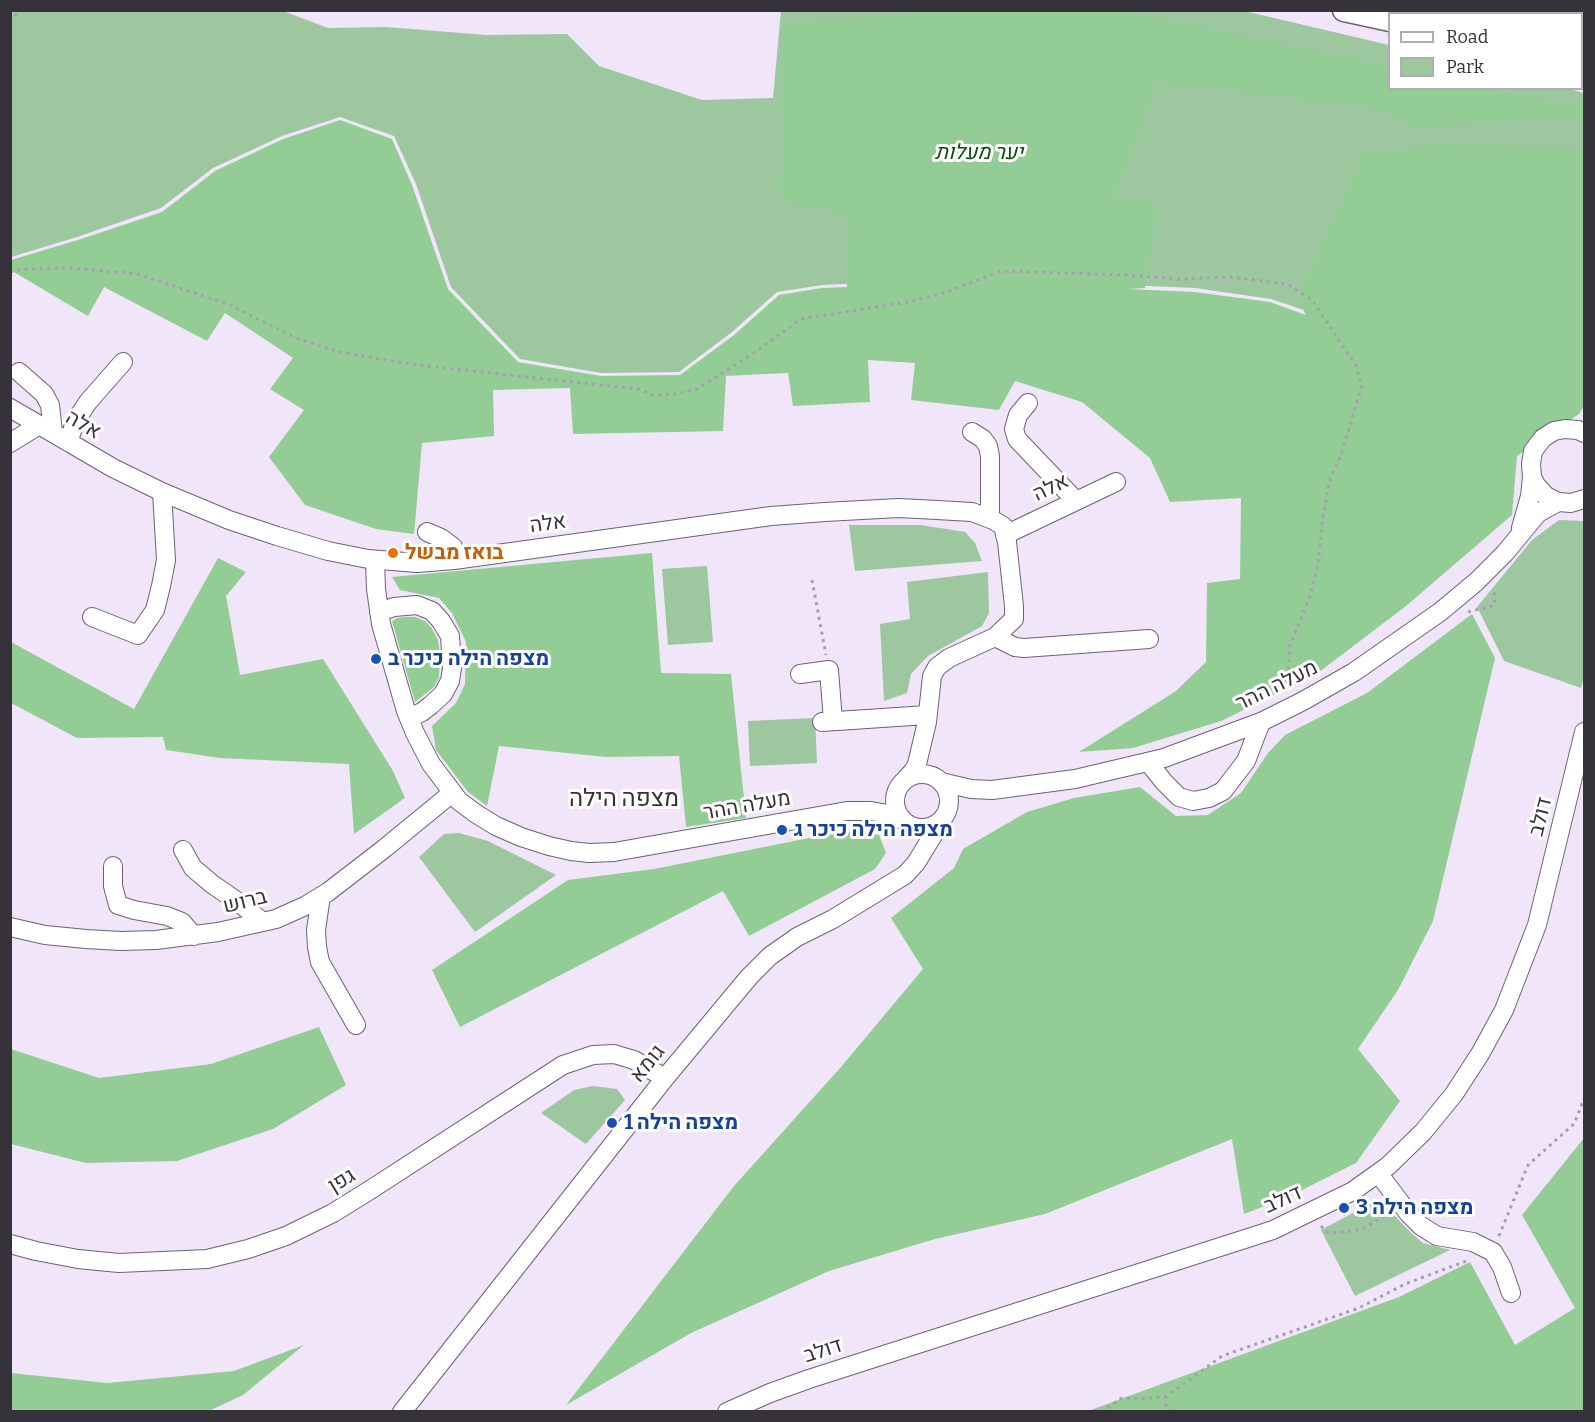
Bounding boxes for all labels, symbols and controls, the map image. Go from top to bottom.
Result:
legend [1388,12,1583,90]
text: Road [1446,26,1488,48]
text: Park [1446,56,1484,78]
park label: יער מעלות [935,140,1023,166]
street label: אלה [61,405,105,445]
street label: אלה [1029,469,1073,507]
street label: אלה [528,509,568,539]
place label: בואז מבשל [405,540,504,566]
marker: בואז מבשל [386,546,400,560]
place label: מצפה הילה כיכר ב [388,646,549,672]
marker: מצפה הילה כיכר ב [369,652,383,666]
street label: מעלה ההר [1232,655,1322,717]
district label: מצפה הילה [569,785,679,813]
street label: מעלה ההר [702,786,792,826]
street label: דולב [1524,795,1558,839]
place label: מצפה הילה כיכר ג [794,817,953,843]
marker: מצפה הילה כיכר ג [775,823,789,837]
street label: ברוש [220,884,270,920]
street label: גומא [625,1040,671,1088]
place label: מצפה הילה 1 [624,1110,738,1136]
marker: מצפה הילה 1 [605,1116,619,1130]
street label: גפן [324,1163,360,1199]
street label: דולב [1260,1181,1306,1219]
place label: מצפה הילה 3 [1356,1195,1473,1221]
marker: מצפה הילה 3 [1337,1201,1351,1215]
street label: דולב [801,1333,845,1369]

